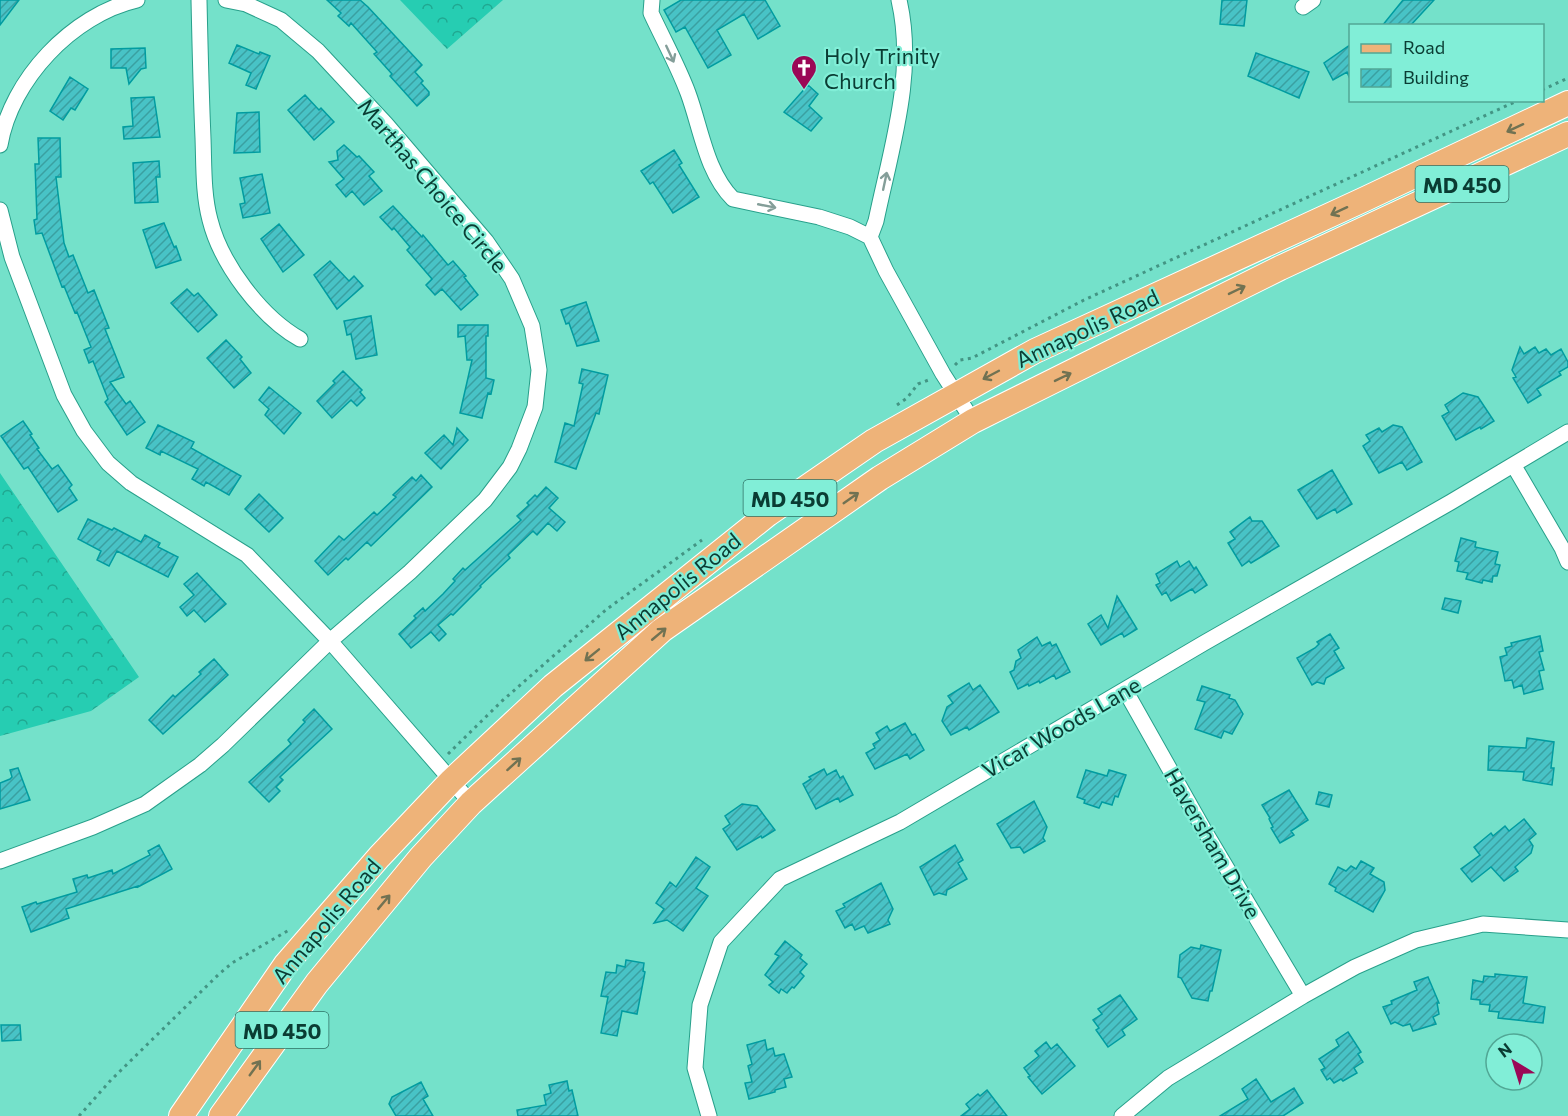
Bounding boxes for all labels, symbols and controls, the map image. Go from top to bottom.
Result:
legend [1349,24,1544,102]
text: Road [1403,36,1445,58]
place label: Holy Trinity Church [824,42,940,94]
one-way arrow [665,45,676,63]
church icon: Holy Trinity Church [789,53,819,91]
text: Building [1403,66,1469,88]
street label: Marthas Choice Circle [352,92,514,278]
one-way arrow [1507,123,1525,135]
road number: MD 450 [1416,166,1508,202]
one-way arrow [879,171,891,190]
one-way arrow [757,201,777,212]
one-way arrow [1330,206,1348,218]
street label: Annapolis Road [1011,283,1163,373]
one-way arrow [1228,283,1246,295]
one-way arrow [983,370,1001,381]
one-way arrow [1053,370,1071,382]
road number: MD 450 [744,480,836,516]
one-way arrow [843,492,859,504]
street label: Annapolis Road [608,527,746,645]
one-way arrow [651,627,667,640]
one-way arrow [584,648,600,661]
street label: Vicar Woods Lane [977,671,1145,783]
one-way arrow [506,757,521,771]
street label: Haversham Drive [1159,763,1267,923]
street label: Annapolis Road [266,853,386,989]
one-way arrow [377,894,390,910]
road number: MD 450 [236,1012,328,1048]
north arrow [1484,1032,1544,1092]
text: N [1494,1039,1515,1061]
one-way arrow [249,1061,261,1077]

